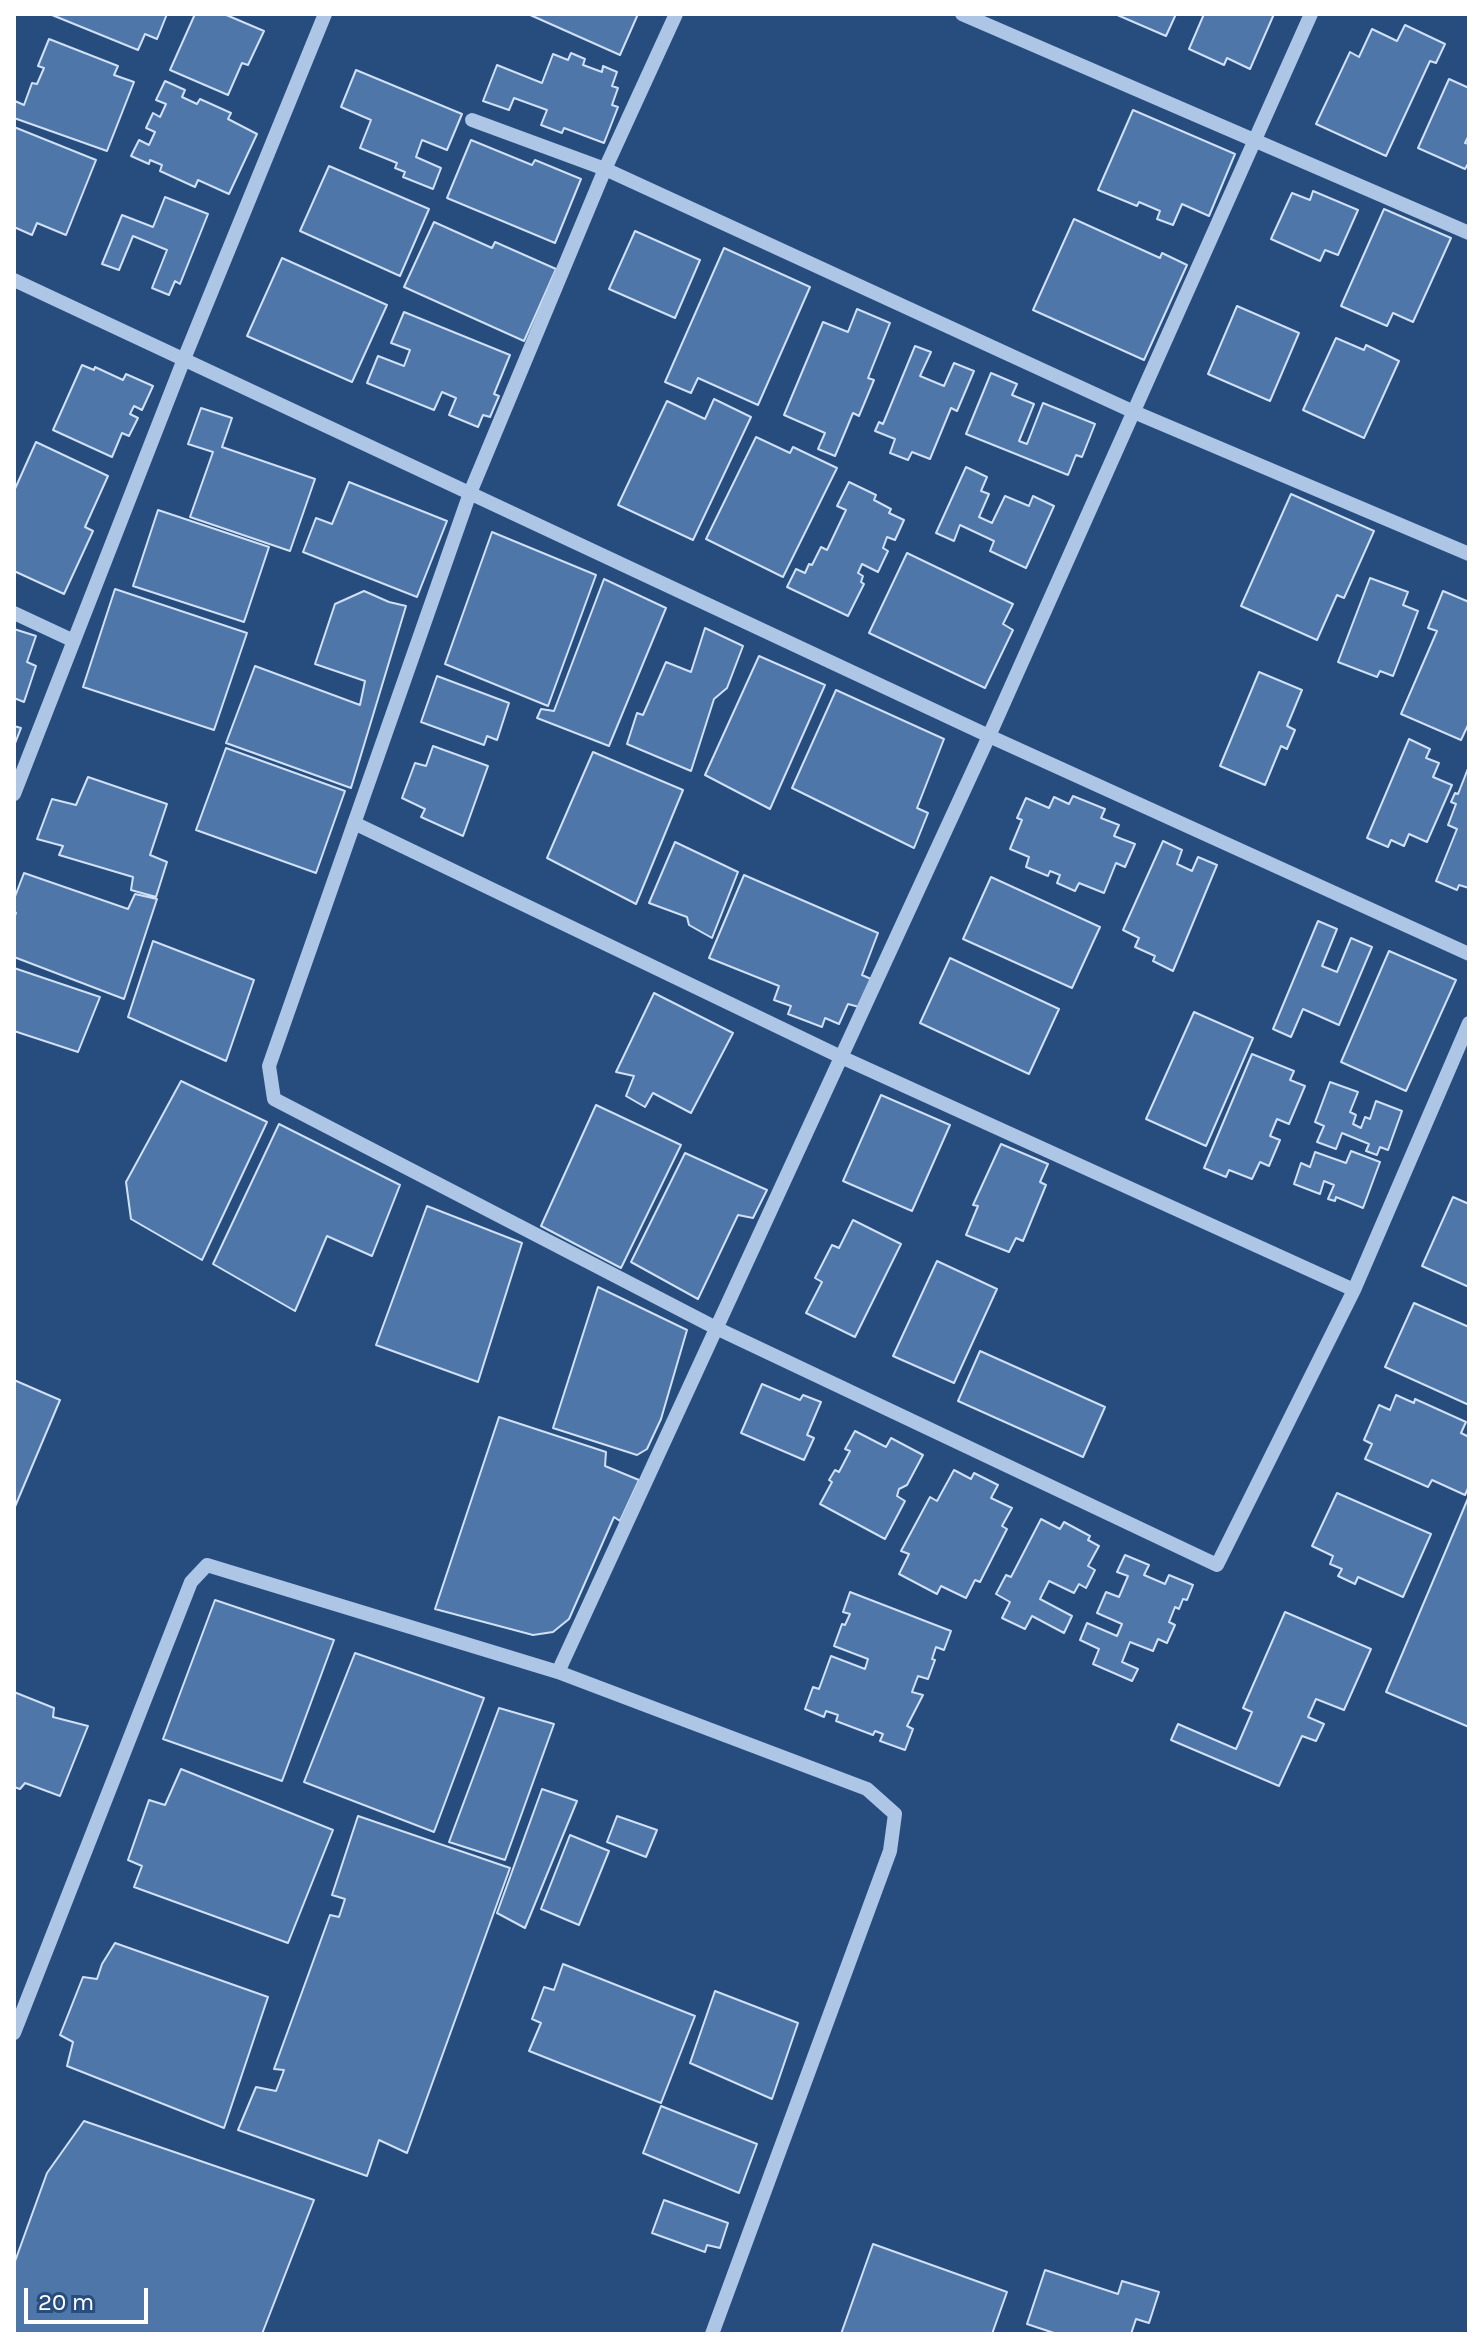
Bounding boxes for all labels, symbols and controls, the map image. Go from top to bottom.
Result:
scale bar [28,2272,152,2322]
text: 20 m [38,2288,94,2316]

